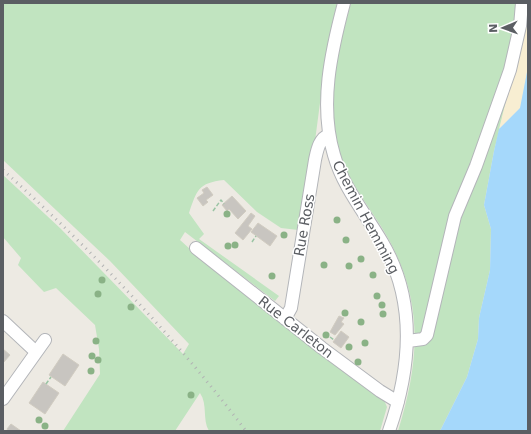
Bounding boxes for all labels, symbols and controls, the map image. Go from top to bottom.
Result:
north arrow [483,8,523,48]
text: N [487,23,500,33]
street label: Chemin Hemming [329,158,403,276]
street label: Rue Ross [291,192,317,258]
street label: Rue Carleton [255,293,337,361]

